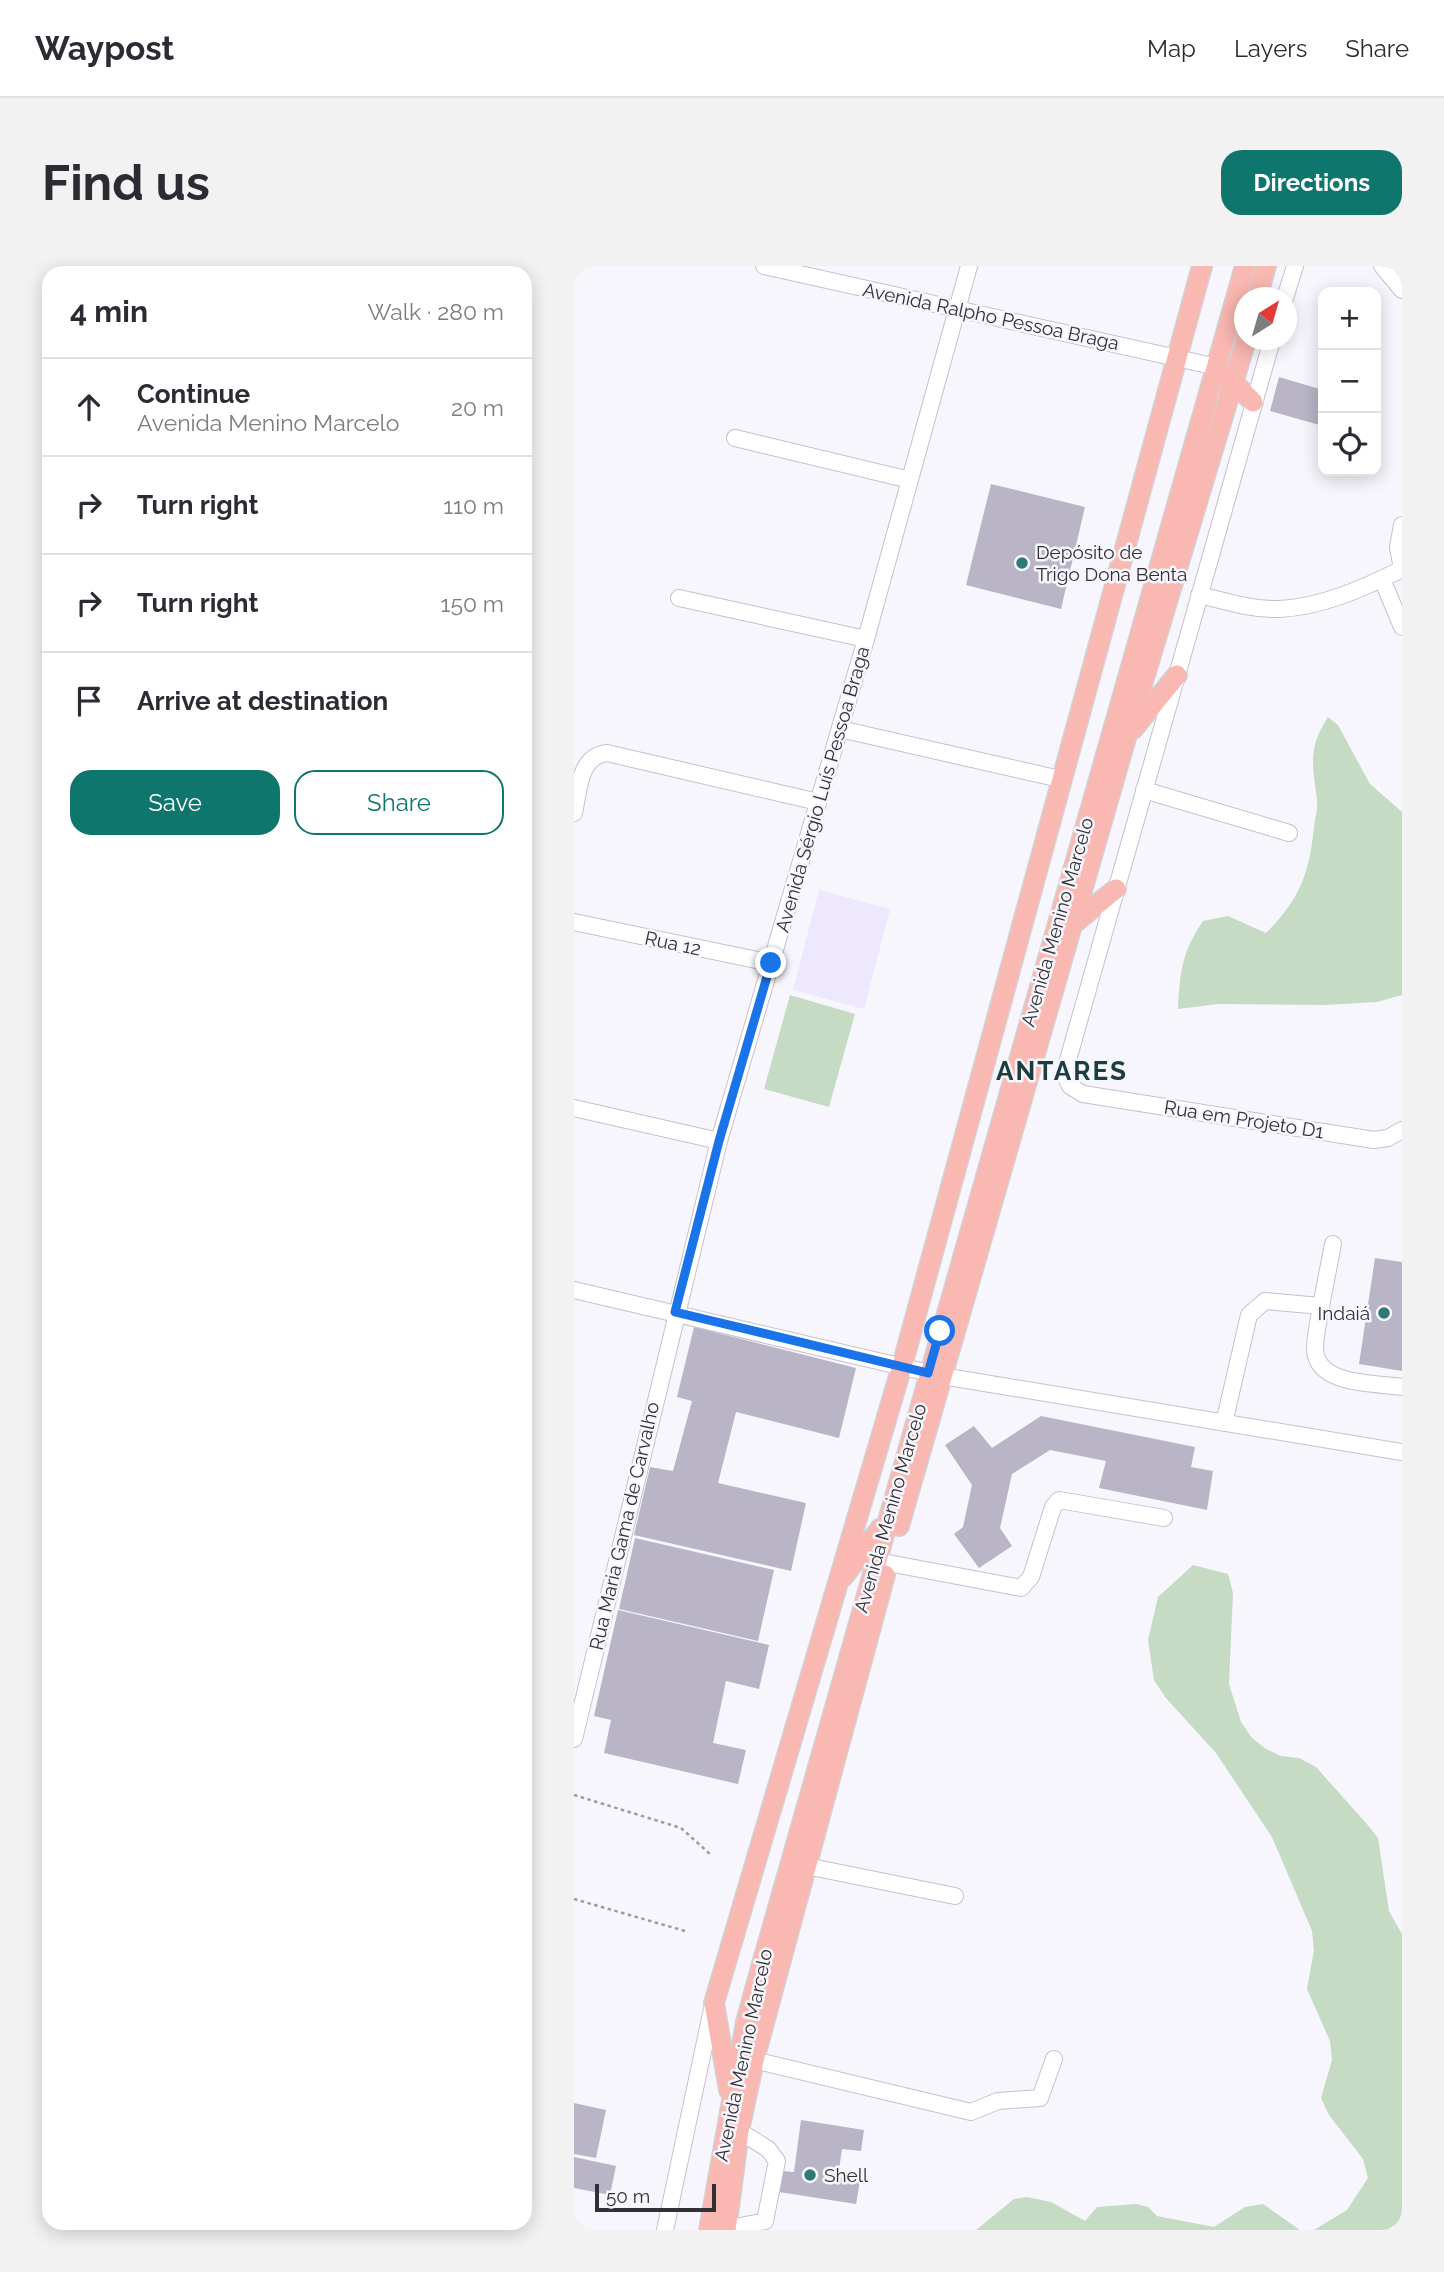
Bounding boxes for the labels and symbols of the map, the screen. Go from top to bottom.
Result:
street label: Avenida Ralpho Pessoa Braga [861,278,1121,354]
north arrow [1234,287,1297,350]
place label: Depósito de Trigo Dona Benta [1036,541,1187,585]
marker: Depósito de Trigo Dona Benta [1014,555,1030,571]
street label: Avenida Sérgio Luís Pessoa Braga [771,644,873,934]
street label: Avenida Menino Marcelo [1017,815,1097,1029]
street label: Rua 12 [643,926,703,960]
route end [755,947,786,978]
district label: ANTARES [996,1056,1128,1086]
street label: Rua em Projeto D1 [1163,1096,1325,1142]
place label: Indaiá [1318,1302,1370,1324]
marker: Indaiá [1376,1305,1392,1321]
route start [924,1315,955,1346]
street label: Rua Maria Gama de Carvalho [585,1400,663,1652]
street label: Avenida Menino Marcelo [850,1401,930,1615]
street label: Avenida Menino Marcelo [710,1947,776,2163]
place label: Shell [824,2164,869,2186]
marker: Shell [802,2167,818,2183]
scale bar [595,2181,716,2213]

